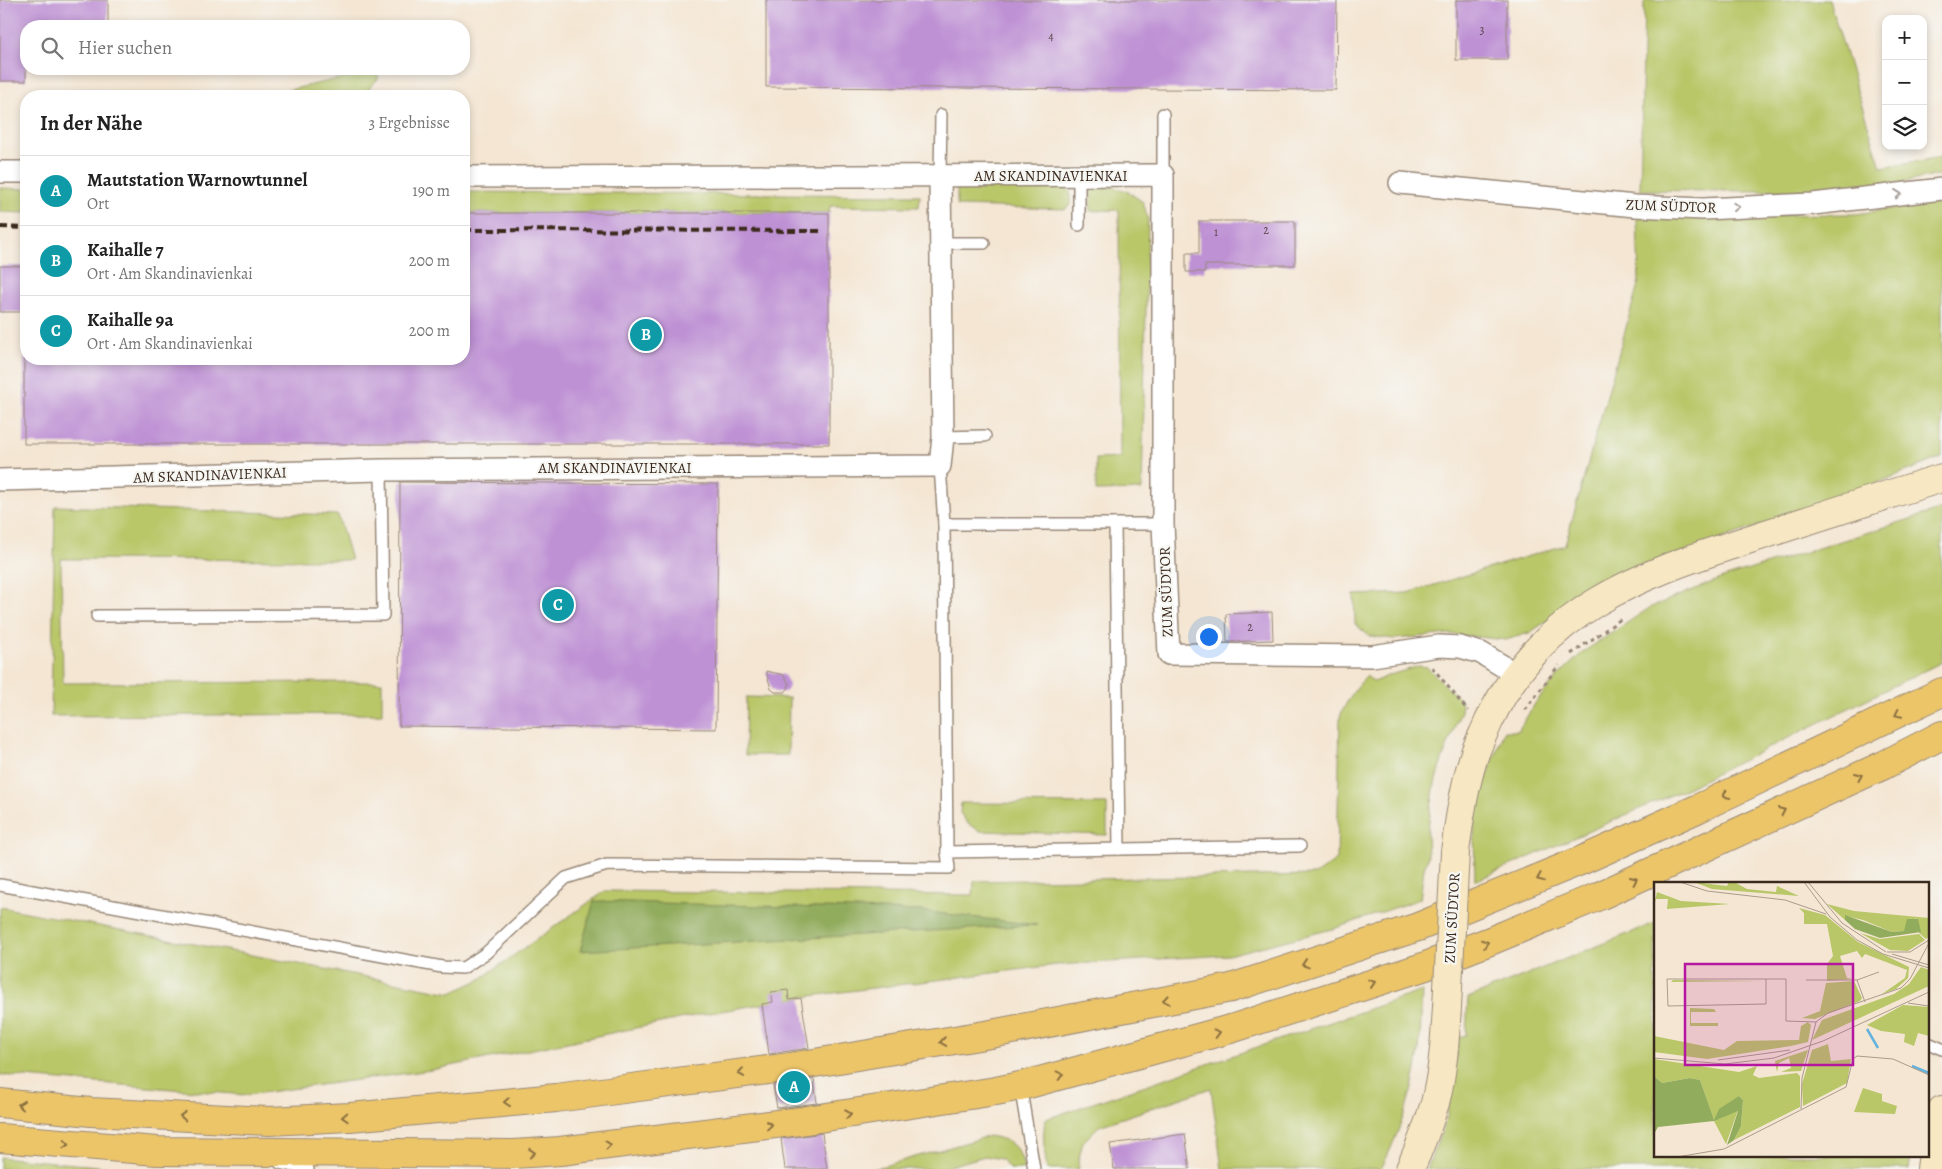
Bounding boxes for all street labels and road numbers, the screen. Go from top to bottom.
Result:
street label: AM SKANDINAVIENKAI [973,166,1128,186]
street label: ZUM SÜDTOR [1625,194,1717,218]
street label: AM SKANDINAVIENKAI [537,458,692,478]
street label: AM SKANDINAVIENKAI [132,462,287,488]
street label: ZUM SÜDTOR [1154,546,1178,638]
street label: ZUM SÜDTOR [1440,871,1464,964]

